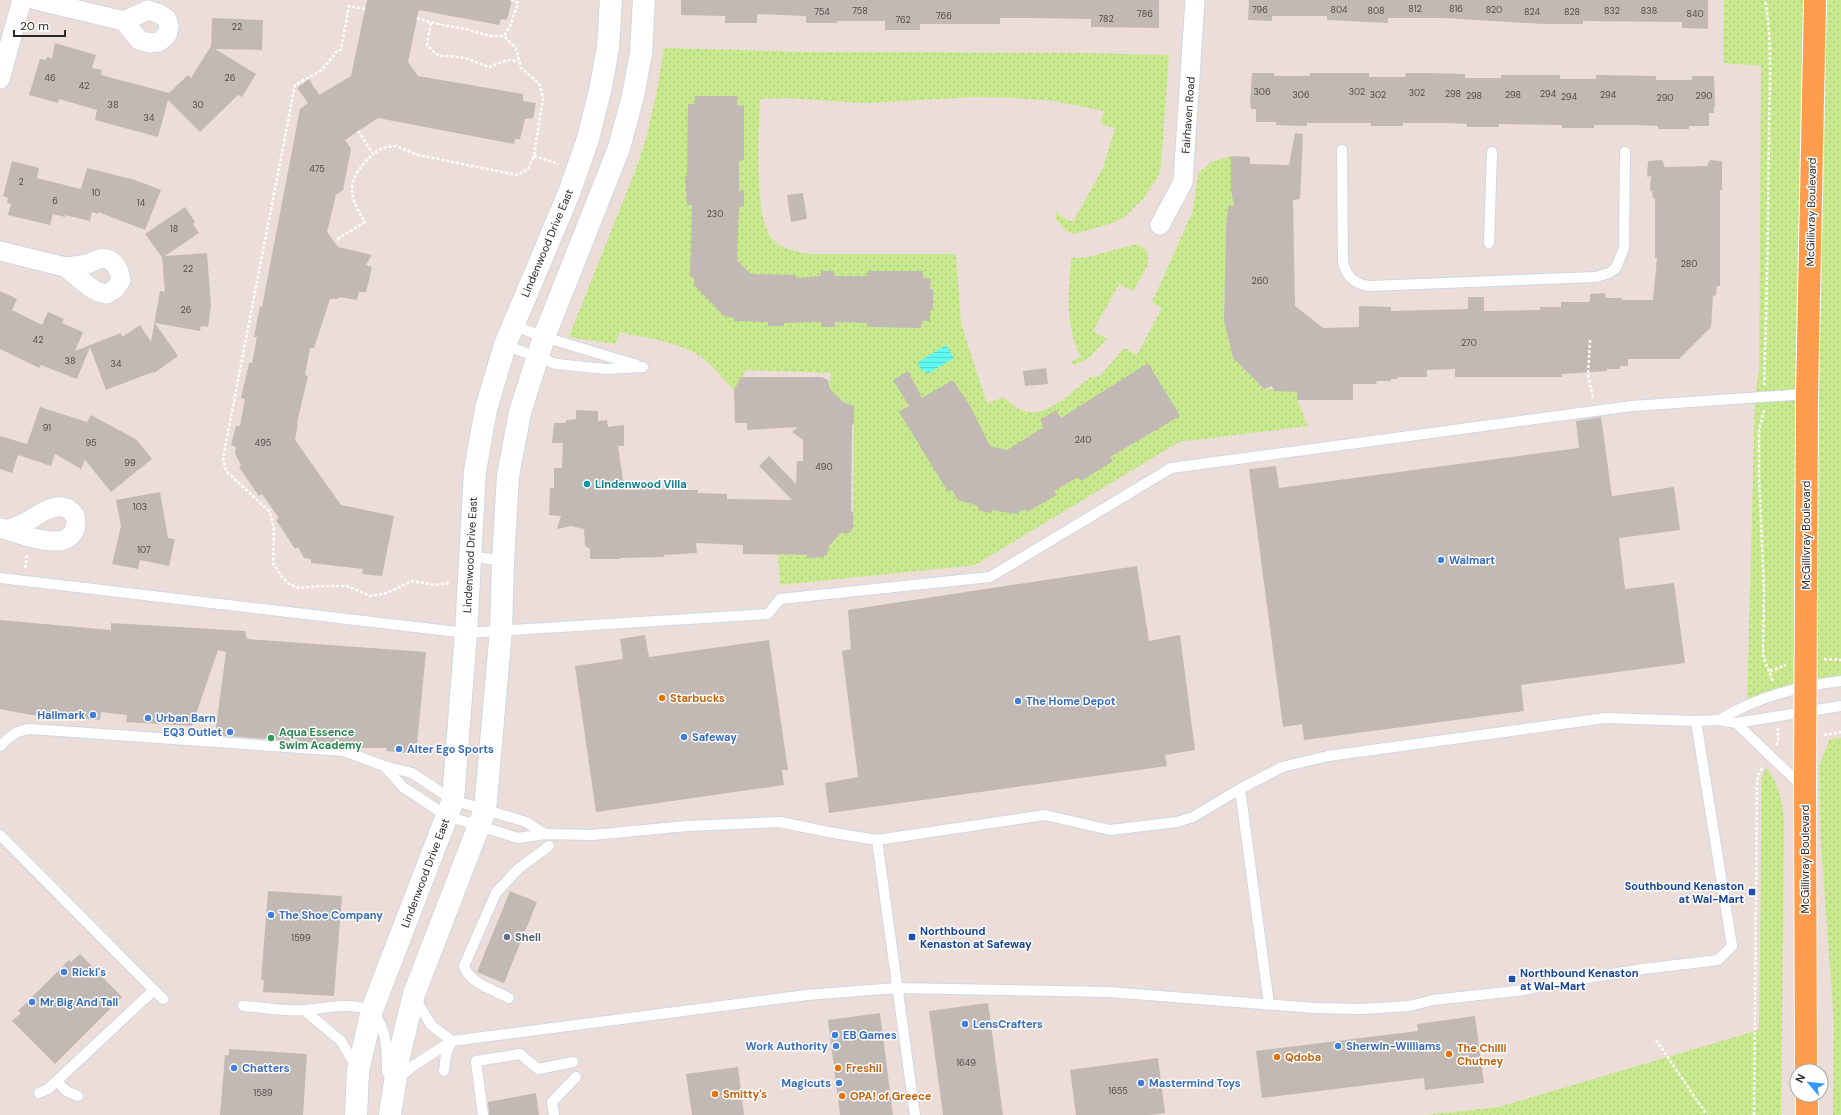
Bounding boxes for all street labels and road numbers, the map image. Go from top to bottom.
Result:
street label: Fairhaven Road [1178,76,1198,154]
street label: McGillivray Boulevard [1803,157,1819,267]
street label: Lindenwood Drive East [518,187,576,299]
street label: McGillivray Boulevard [1799,480,1813,590]
street label: Lindenwood Drive East [460,497,480,613]
street label: McGillivray Boulevard [1798,804,1812,914]
street label: Lindenwood Drive East [398,816,452,930]

